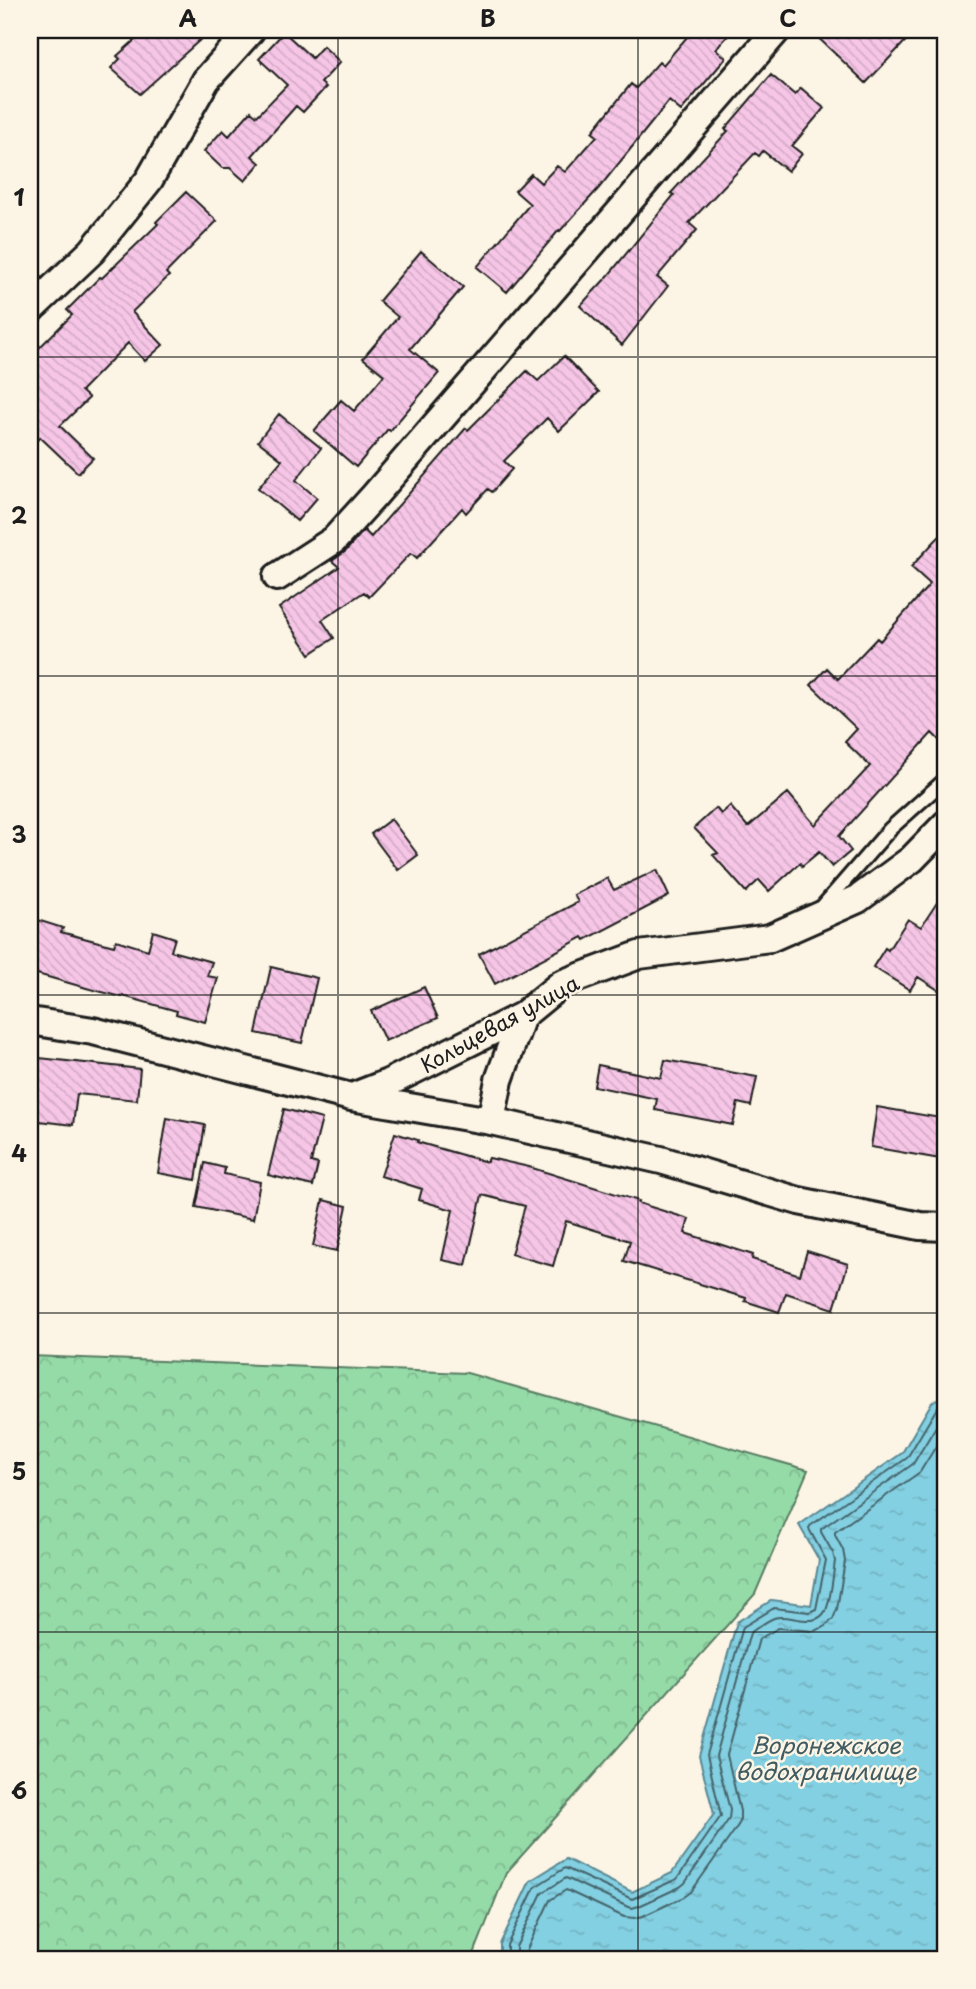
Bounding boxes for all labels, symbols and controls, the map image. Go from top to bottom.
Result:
text: A [179,0,197,35]
text: B [480,0,496,35]
text: C [779,0,797,35]
text: 1 [14,179,25,214]
text: 2 [11,497,27,532]
text: 3 [11,816,27,851]
street label: Кольцевая улица [414,966,585,1080]
text: 4 [11,1135,27,1170]
text: 5 [12,1453,26,1488]
water label: Воронежское водохранилище [735,1727,918,1788]
text: 6 [11,1772,27,1807]

